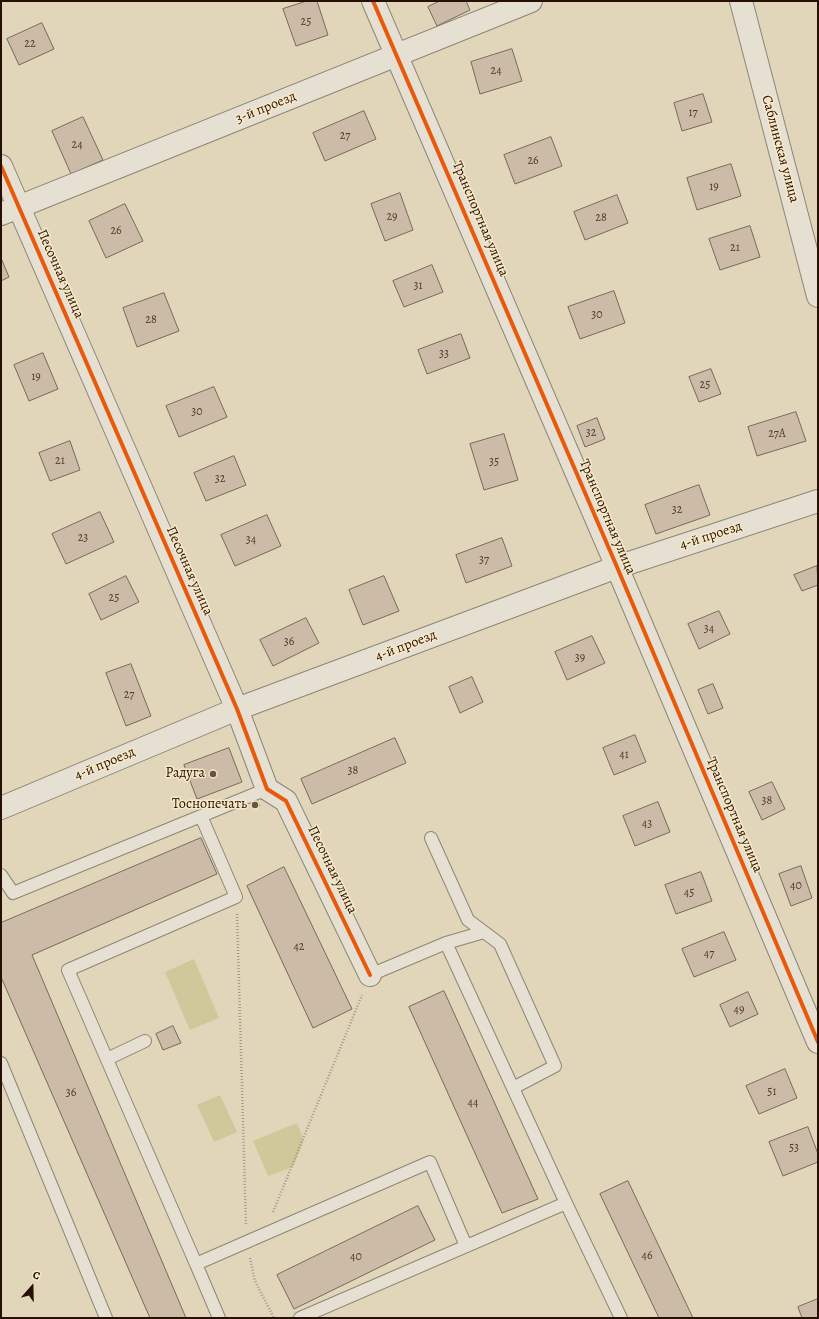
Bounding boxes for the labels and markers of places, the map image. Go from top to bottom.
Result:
place label: Радуга [166,766,205,782]
marker: Радуга [208,769,218,779]
place label: Тоснопечать [172,797,247,813]
marker: Тоснопечать [250,800,260,810]

